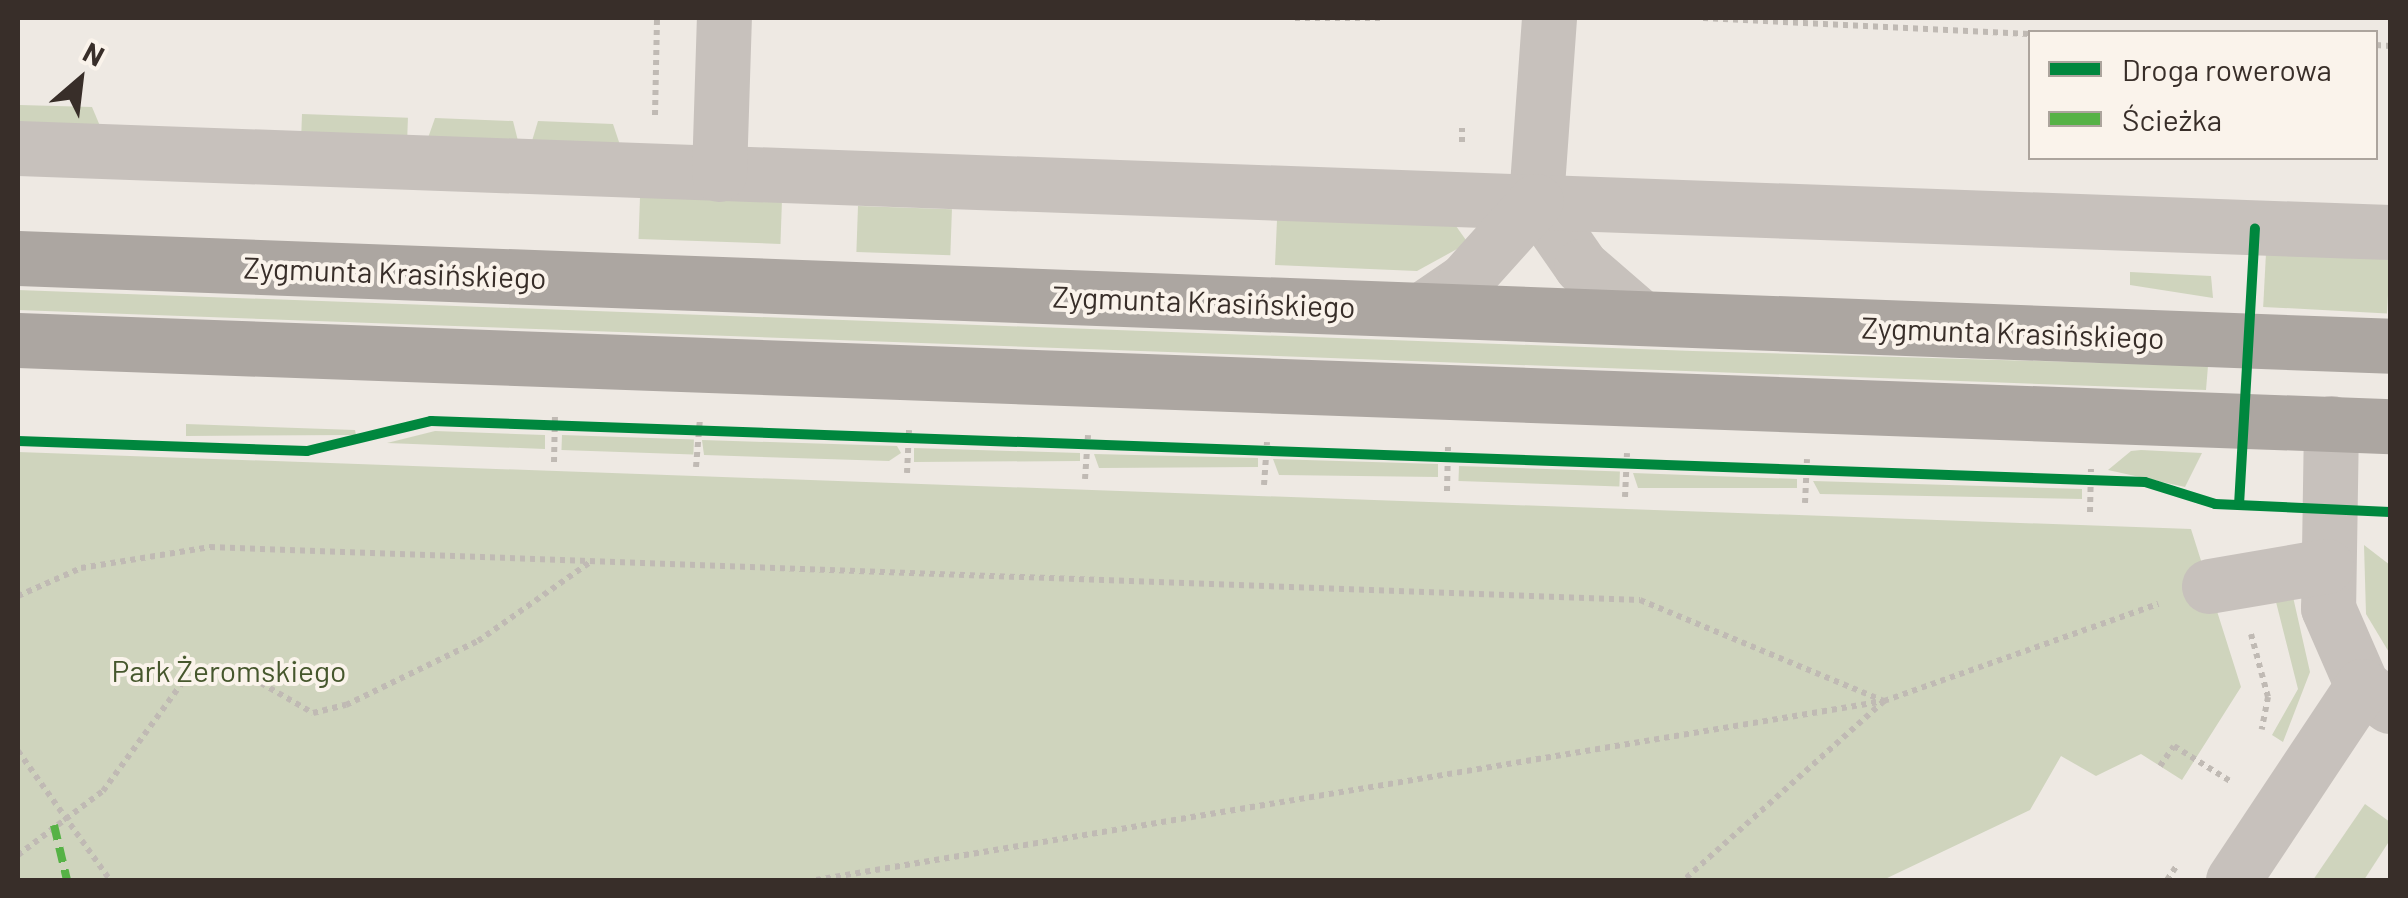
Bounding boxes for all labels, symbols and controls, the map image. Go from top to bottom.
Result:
north arrow [30,30,130,130]
legend [2028,30,2378,160]
text: N [78,34,110,73]
text: Droga rowerowa [2122,51,2332,87]
text: Ścieżka [2122,101,2222,137]
street label: Zygmunta Krasińskiego [243,249,547,295]
street label: Zygmunta Krasińskiego [1052,278,1356,324]
street label: Zygmunta Krasińskiego [1861,309,2165,355]
park label: Park Żeromskiego [112,652,346,688]

